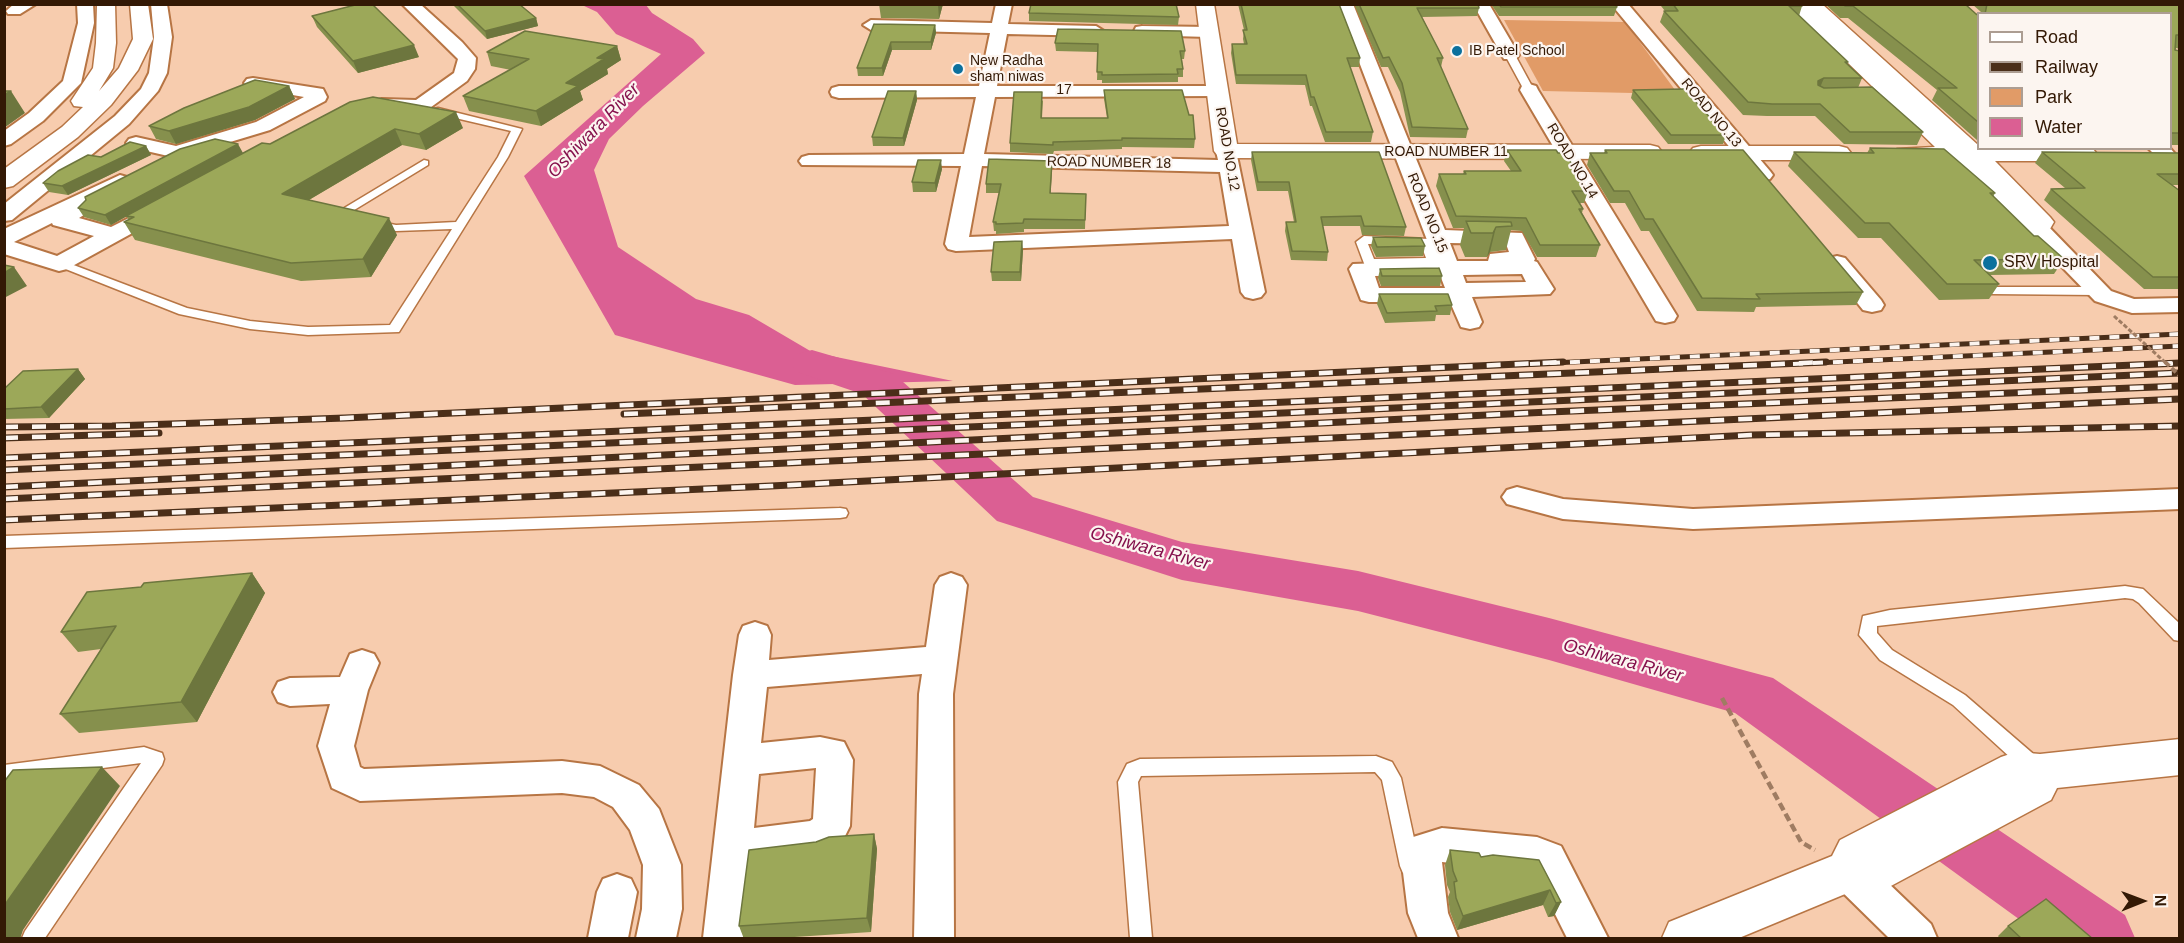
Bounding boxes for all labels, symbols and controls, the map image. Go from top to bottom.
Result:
legend [1977,12,2172,150]
text: Road [2035,27,2078,47]
place label: IB Patel School [1469,43,1565,59]
marker: IB Patel School [1450,44,1464,58]
place label: New Radha sham niwas [970,53,1044,86]
text: Railway [2035,57,2098,77]
marker: New Radha sham niwas [951,62,965,76]
street label: ROAD NO.13 [1677,75,1745,151]
water label: Oshiwara River [543,79,645,183]
street label: 17 [1056,82,1072,98]
text: Park [2035,87,2072,107]
street label: ROAD NO.12 [1211,106,1243,192]
text: Water [2035,117,2082,137]
street label: ROAD NO.14 [1543,120,1601,202]
street label: ROAD NUMBER 11 [1384,144,1508,160]
street label: ROAD NUMBER 18 [1047,154,1171,172]
street label: ROAD NO.15 [1403,171,1451,255]
place label: SRV Hospital [2004,253,2099,273]
marker: SRV Hospital [1981,254,1999,272]
water label: Oshiwara River [1088,523,1212,575]
water label: Oshiwara River [1561,635,1685,687]
north arrow [2112,871,2172,931]
text: N [2152,895,2169,907]

